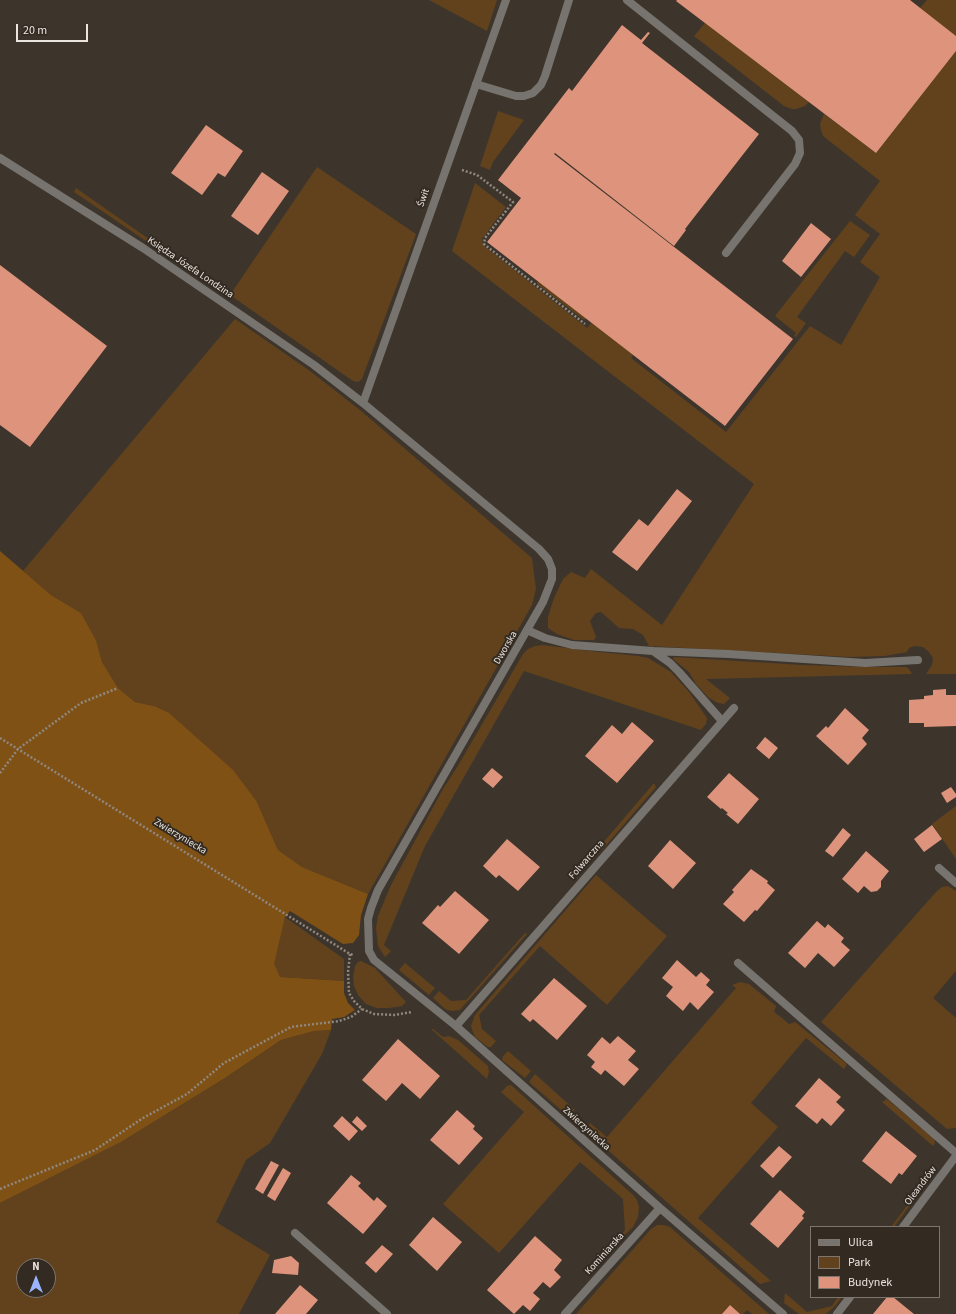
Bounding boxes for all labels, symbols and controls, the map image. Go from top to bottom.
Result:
scale bar [18,16,90,42]
text: 20 m [23,22,47,39]
street label: Świt [415,187,433,209]
street label: Księdza Józefa Londzina [145,235,235,301]
street label: Dworska [492,629,520,667]
street label: Zwierzyniecka [151,817,209,857]
street label: Folwarczna [567,838,607,882]
street label: Zwierzyniecka [560,1105,612,1153]
street label: Oleandrów [902,1164,940,1208]
legend [810,1226,940,1298]
street label: Kominiarska [583,1231,627,1277]
text: Ulica [848,1234,873,1251]
text: Park [848,1254,870,1271]
north arrow [16,1258,56,1298]
text: N [32,1259,40,1274]
text: Budynek [848,1274,892,1291]

